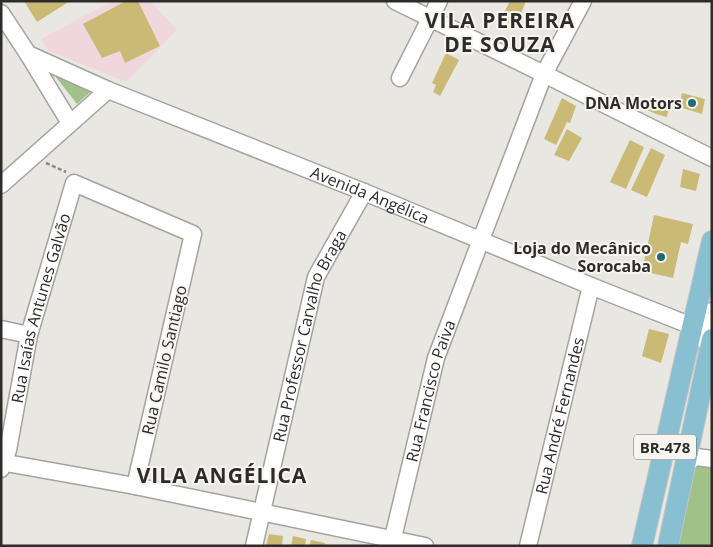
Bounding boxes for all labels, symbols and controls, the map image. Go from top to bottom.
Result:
district label: VILA PEREIRA DE SOUZA [425,6,575,58]
place label: DNA Motors [585,92,682,114]
marker: DNA Motors [686,97,698,109]
street label: Avenida Angélica [308,161,433,229]
street label: Rua Isaías Antunes Galvão [6,210,75,405]
street label: Rua Professor Carvalho Braga [267,226,352,444]
place label: Loja do Mecânico Sorocaba [513,237,651,277]
marker: Loja do Mecânico Sorocaba [655,251,667,263]
street label: Rua Camilo Santiago [136,283,192,437]
street label: Rua Francisco Paiva [400,317,460,464]
street label: Rua André Fernandes [530,335,589,497]
road number: BR-478 [634,434,696,460]
district label: VILA ANGÉLICA [137,461,307,489]

